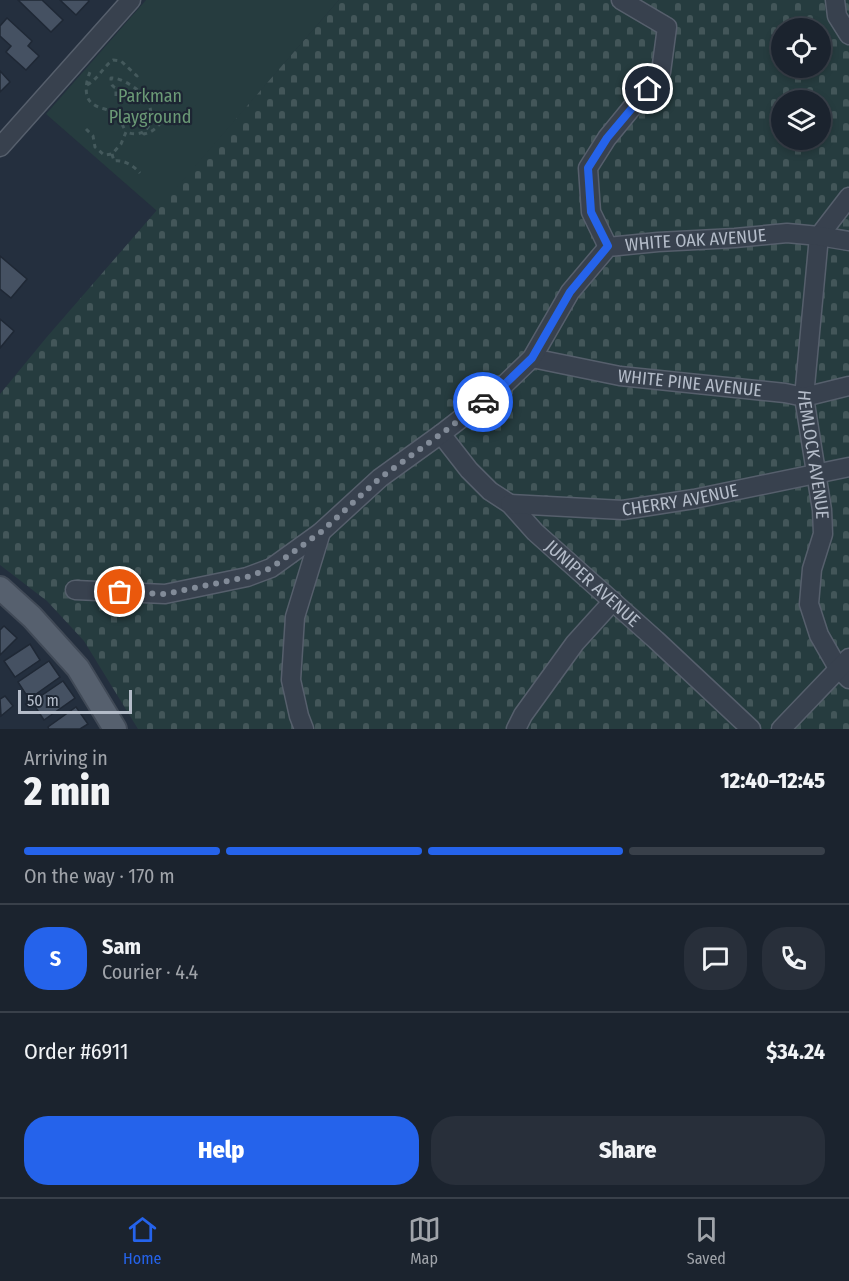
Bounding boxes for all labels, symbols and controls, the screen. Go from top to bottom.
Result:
map controls [771,18,831,150]
button: locate [771,18,831,78]
pin [622,63,673,114]
icon: home [631,72,664,105]
park label: Parkman Playground [109,85,191,128]
button: layers [771,90,831,150]
street label: WHITE OAK AVENUE [624,224,767,256]
street label: WHITE PINE AVENUE [617,365,763,402]
courier [453,372,513,432]
icon: car [467,386,500,419]
street label: HEMLOCK AVENUE [793,389,833,520]
street label: CHERRY AVENUE [620,479,740,521]
street label: JUNIPER AVENUE [541,535,645,632]
pin [94,566,145,617]
icon: bag [103,575,136,608]
scale bar [18,687,132,714]
text: 50 m [27,691,59,710]
text: Arriving in [24,746,108,770]
text: 12:40–12:45 [720,767,825,794]
text: 2 min [24,769,110,815]
text: On the way · 170 m [24,864,175,888]
button: chat [684,927,747,990]
button: phone [762,927,825,990]
text: Sam [102,933,141,960]
text: S [50,945,61,972]
text: Courier · 4.4 [102,960,198,984]
text: Order #6911 [24,1038,129,1065]
text: $34.24 [766,1038,825,1065]
button: Help [24,1116,419,1185]
button: Share [431,1116,825,1185]
tab: Home [123,1213,161,1268]
tab: Map [408,1213,441,1268]
tab: Saved [687,1213,726,1268]

